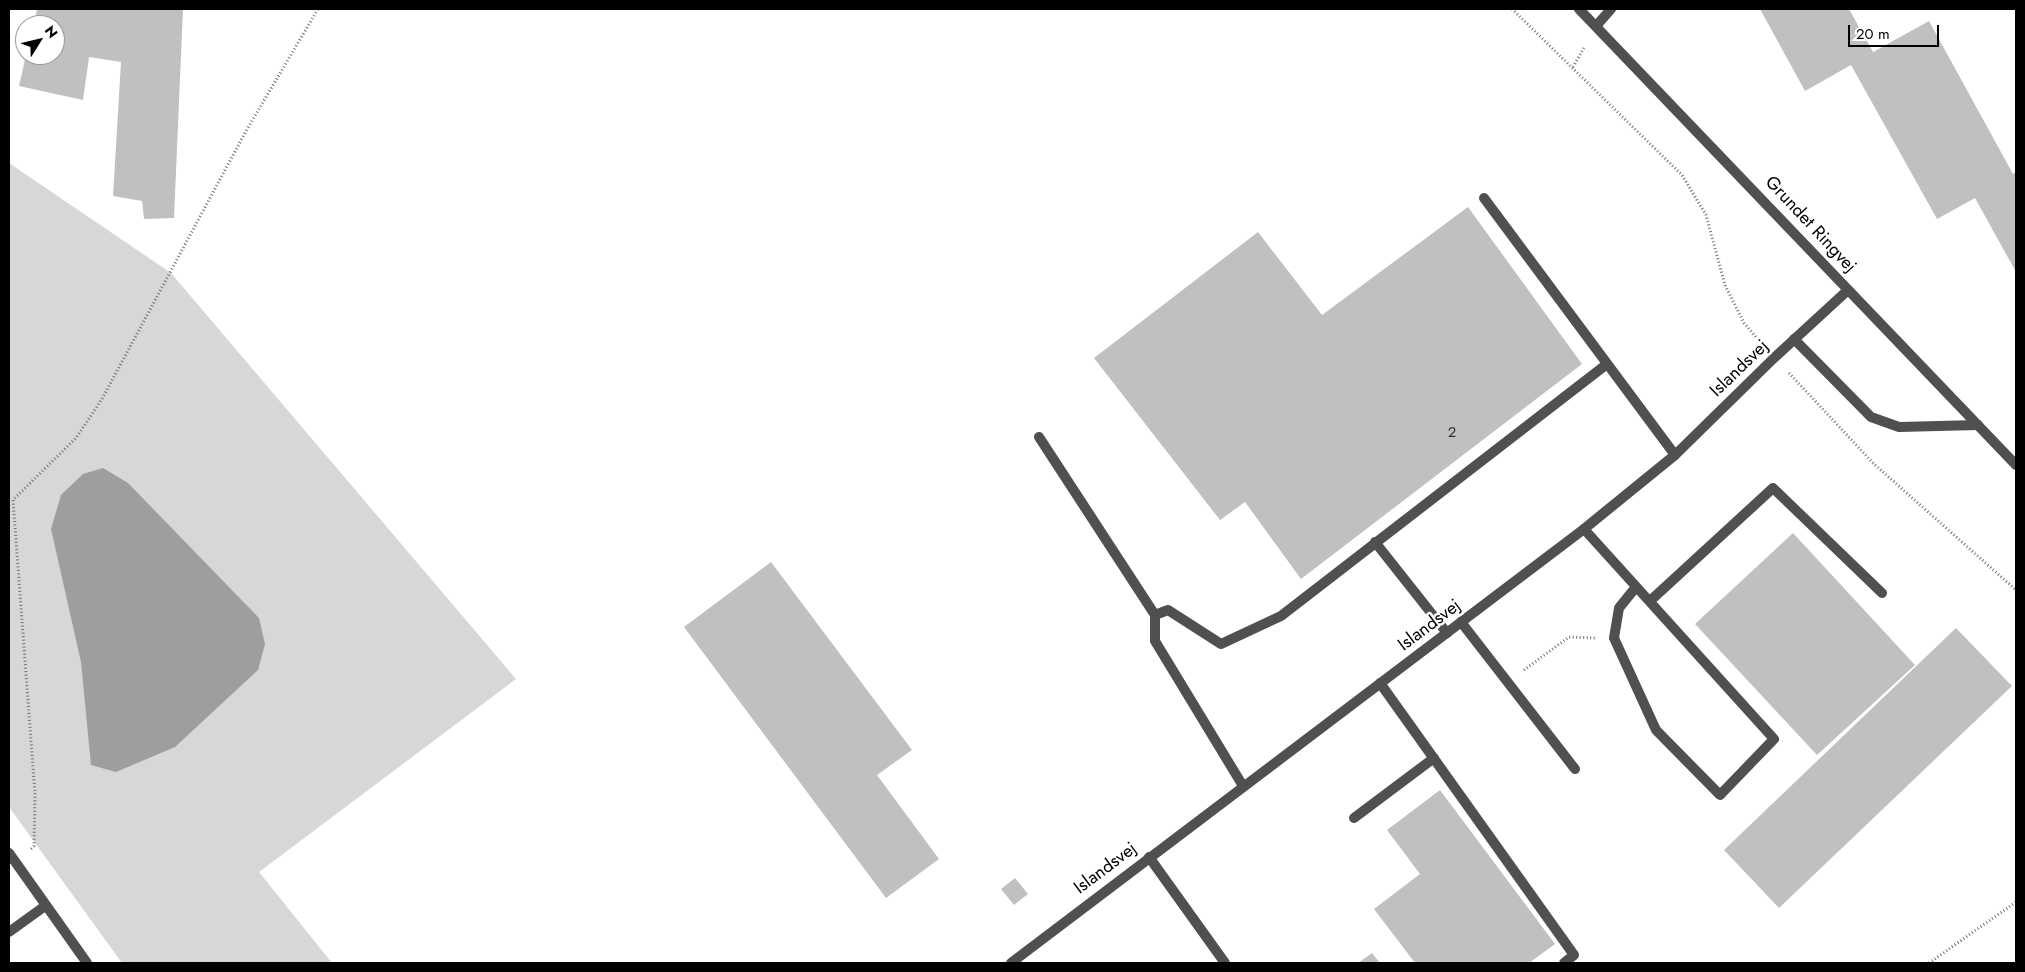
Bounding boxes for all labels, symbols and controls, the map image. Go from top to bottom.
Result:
north arrow [15,15,65,65]
scale bar [1850,15,1941,47]
text: N [40,21,63,42]
text: 20 m [1856,23,1890,45]
street label: Grundet Ringvej [1760,172,1860,278]
street label: Islandsvej [1706,336,1774,402]
house number: 2 [1448,424,1456,442]
street label: Islandsvej [1394,595,1466,657]
street label: Islandsvej [1070,838,1142,900]

